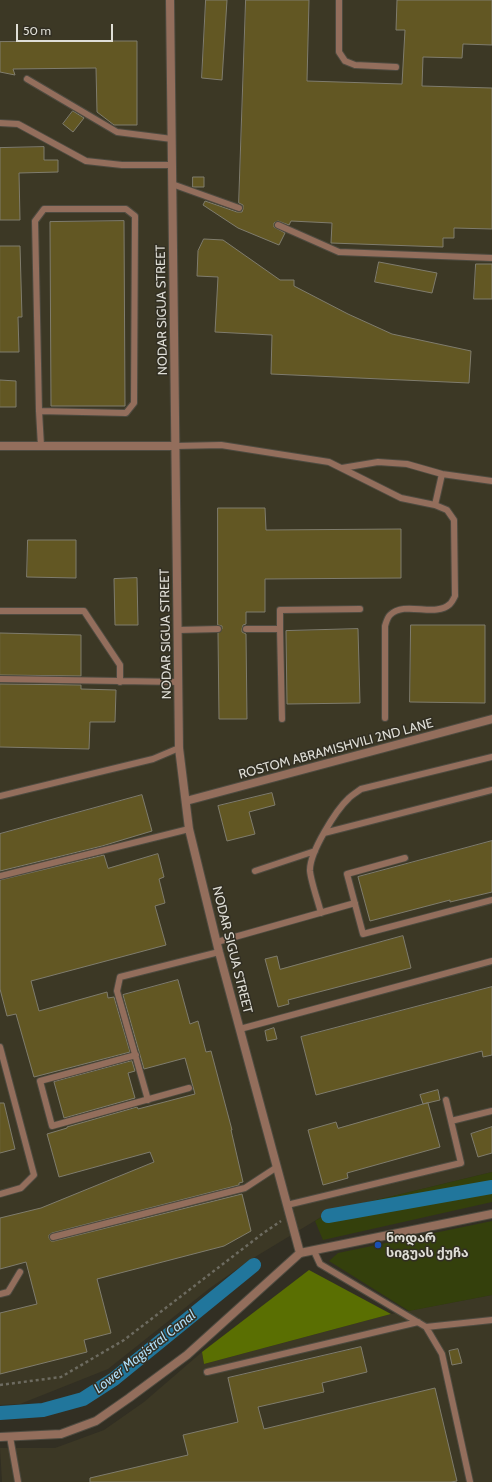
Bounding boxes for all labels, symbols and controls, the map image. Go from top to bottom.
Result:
scale bar [18,16,115,42]
text: 50 m [23,23,51,38]
street label: NODAR SIGUA STREET [153,245,171,375]
street label: NODAR SIGUA STREET [157,569,175,699]
street label: ROSTOM ABRAMISHVILI 2ND LANE [237,715,435,783]
street label: NODAR SIGUA STREET [209,885,255,1015]
place label: ნოდარ სიგუას ქუჩა [386,1230,469,1261]
marker: ნოდარ სიგუას ქუჩა [373,1240,383,1250]
water label: Lower Magistral Canal [91,1307,199,1397]

